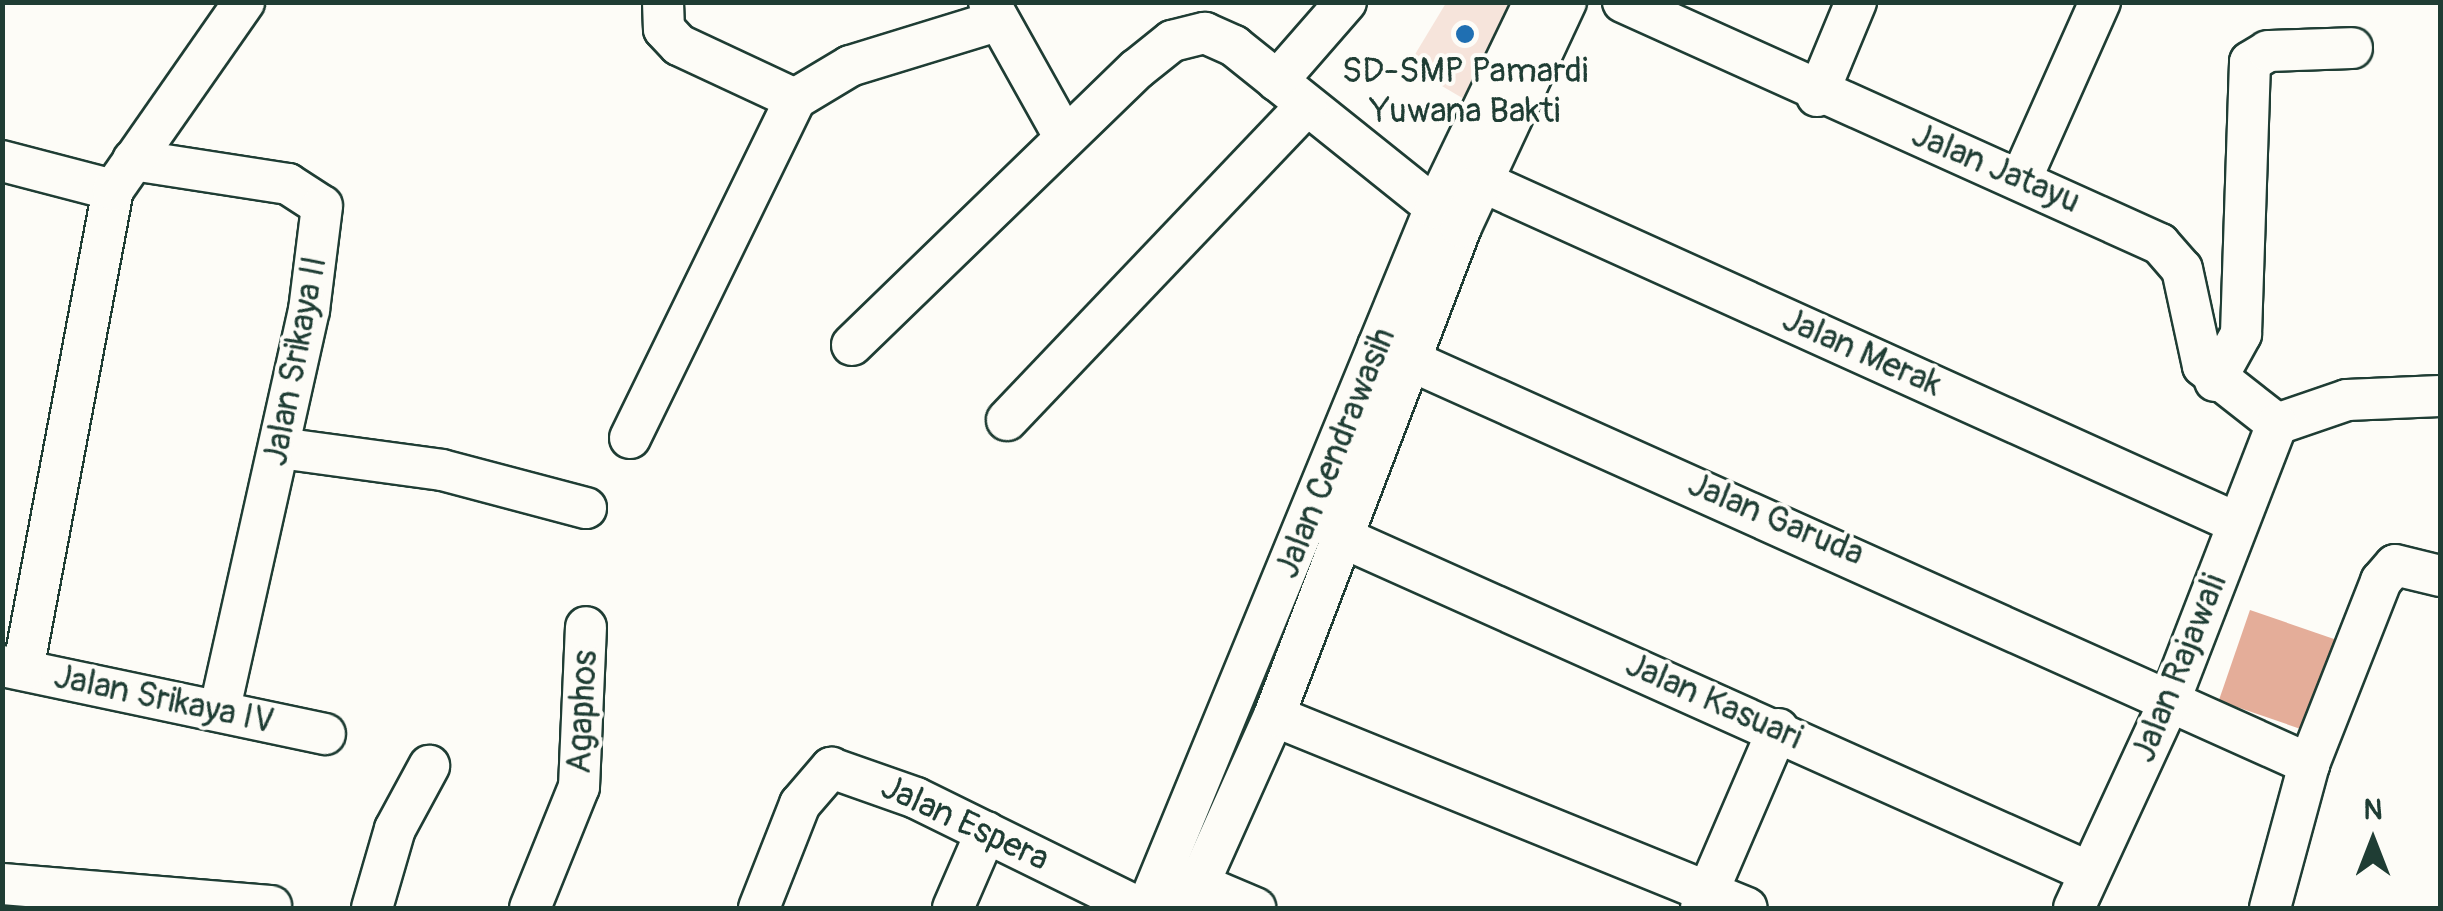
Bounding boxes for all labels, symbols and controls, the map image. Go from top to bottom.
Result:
marker: SD-SMP Pamardi Yuwana Bakti [1454,23,1476,45]
place label: SD-SMP Pamardi Yuwana Bakti [1342,50,1588,132]
street label: Jalan Jatayu [1905,114,2087,222]
street label: Jalan Srikaya II [254,253,336,469]
street label: Jalan Merak [1776,298,1948,406]
street label: Jalan Cendrawasih [1266,322,1404,584]
street label: Jalan Garuda [1682,463,1870,575]
street label: Jalan Rajawali [2122,568,2236,768]
street label: Jalan Kasuari [1619,643,1809,759]
street label: Agaphos [558,649,606,775]
street label: Jalan Srikaya IV [50,655,278,743]
street label: Jalan Espera [874,766,1056,880]
north arrow [2323,791,2423,891]
text: N [2364,793,2382,828]

